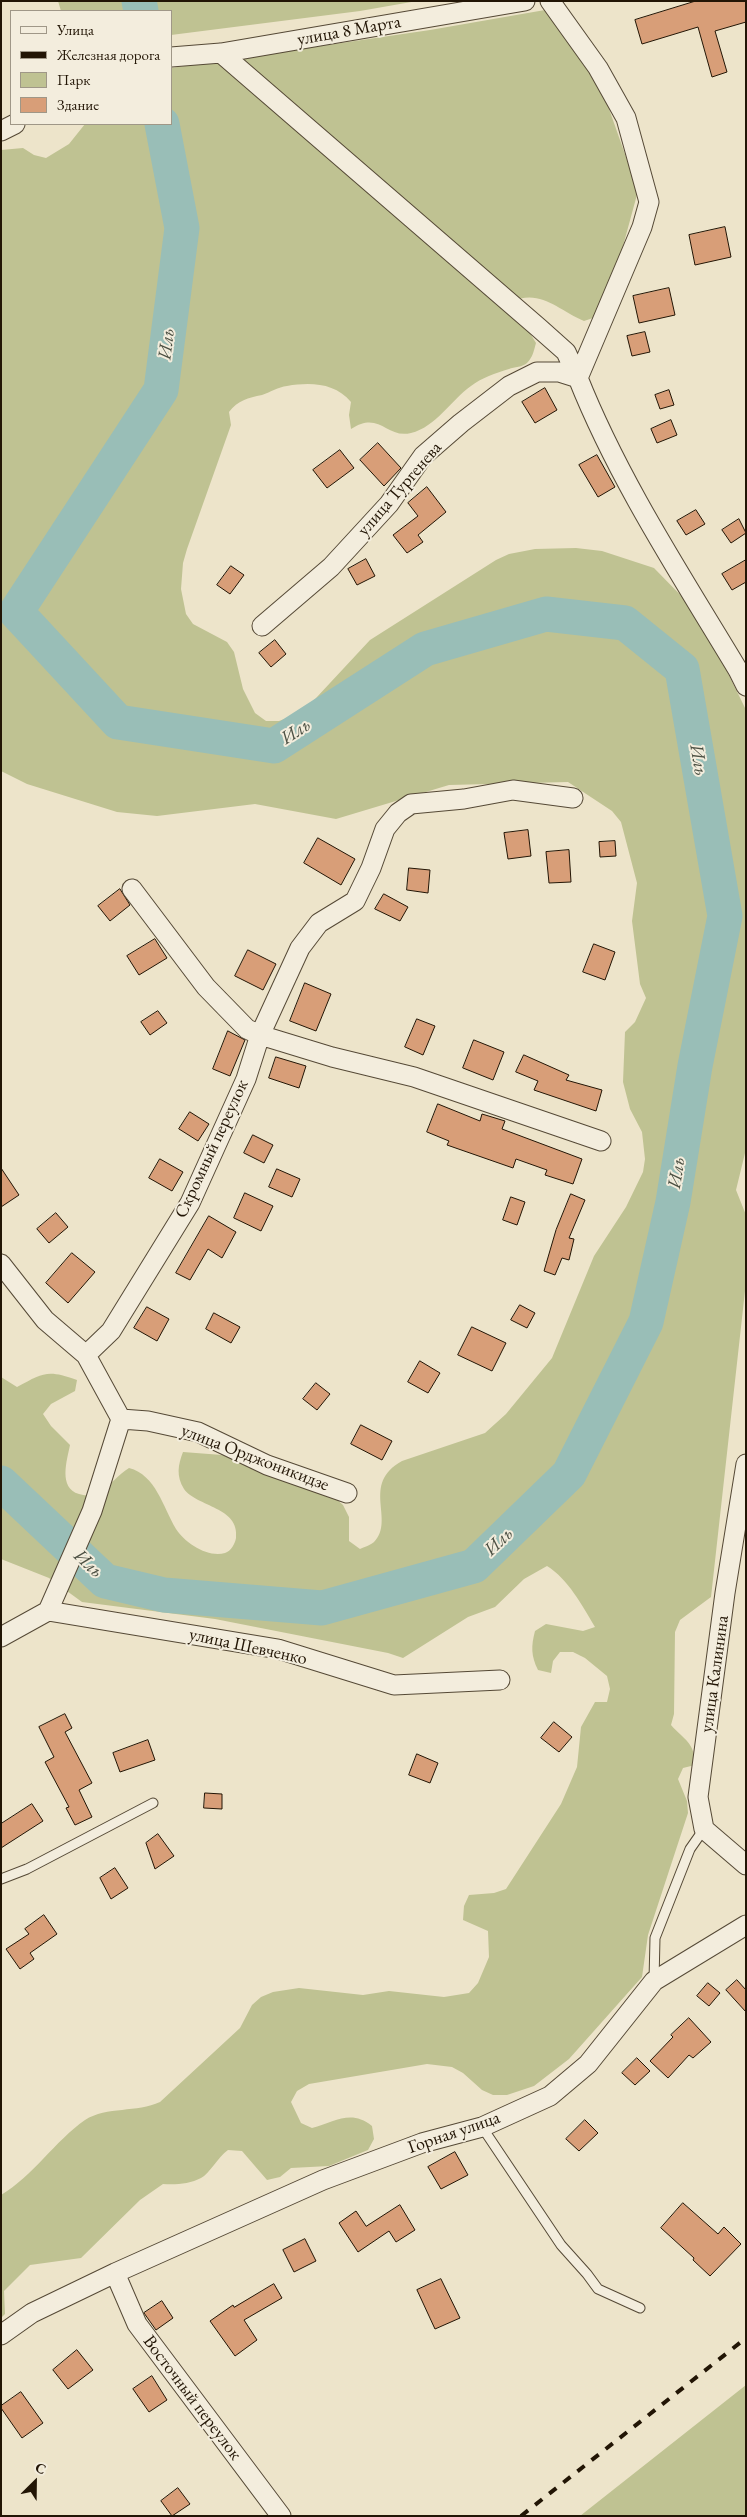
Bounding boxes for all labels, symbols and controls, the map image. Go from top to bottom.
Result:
legend [10,10,172,125]
street label: улица 8 Марта [296,11,402,51]
text: Улица [57,20,94,39]
text: Железная дорога [57,45,160,64]
text: Парк [57,70,90,89]
text: Здание [57,95,99,114]
water label: Иль [154,327,180,361]
street label: улица Тургенева [353,437,447,541]
water label: Иль [277,714,315,750]
water label: Иль [684,743,712,777]
street label: Скромный переулок [170,1076,254,1222]
water label: Иль [663,1156,691,1190]
street label: улица Орджоникидзе [178,1420,332,1496]
water label: Иль [480,1523,518,1561]
water label: Иль [69,1545,107,1583]
street label: улица Калинина [696,1614,734,1734]
street label: улица Шевченко [187,1624,309,1670]
street label: Горная улица [405,2107,503,2159]
street label: Восточный переулок [138,2331,246,2465]
north arrow [10,2457,60,2507]
text: С [33,2458,49,2478]

